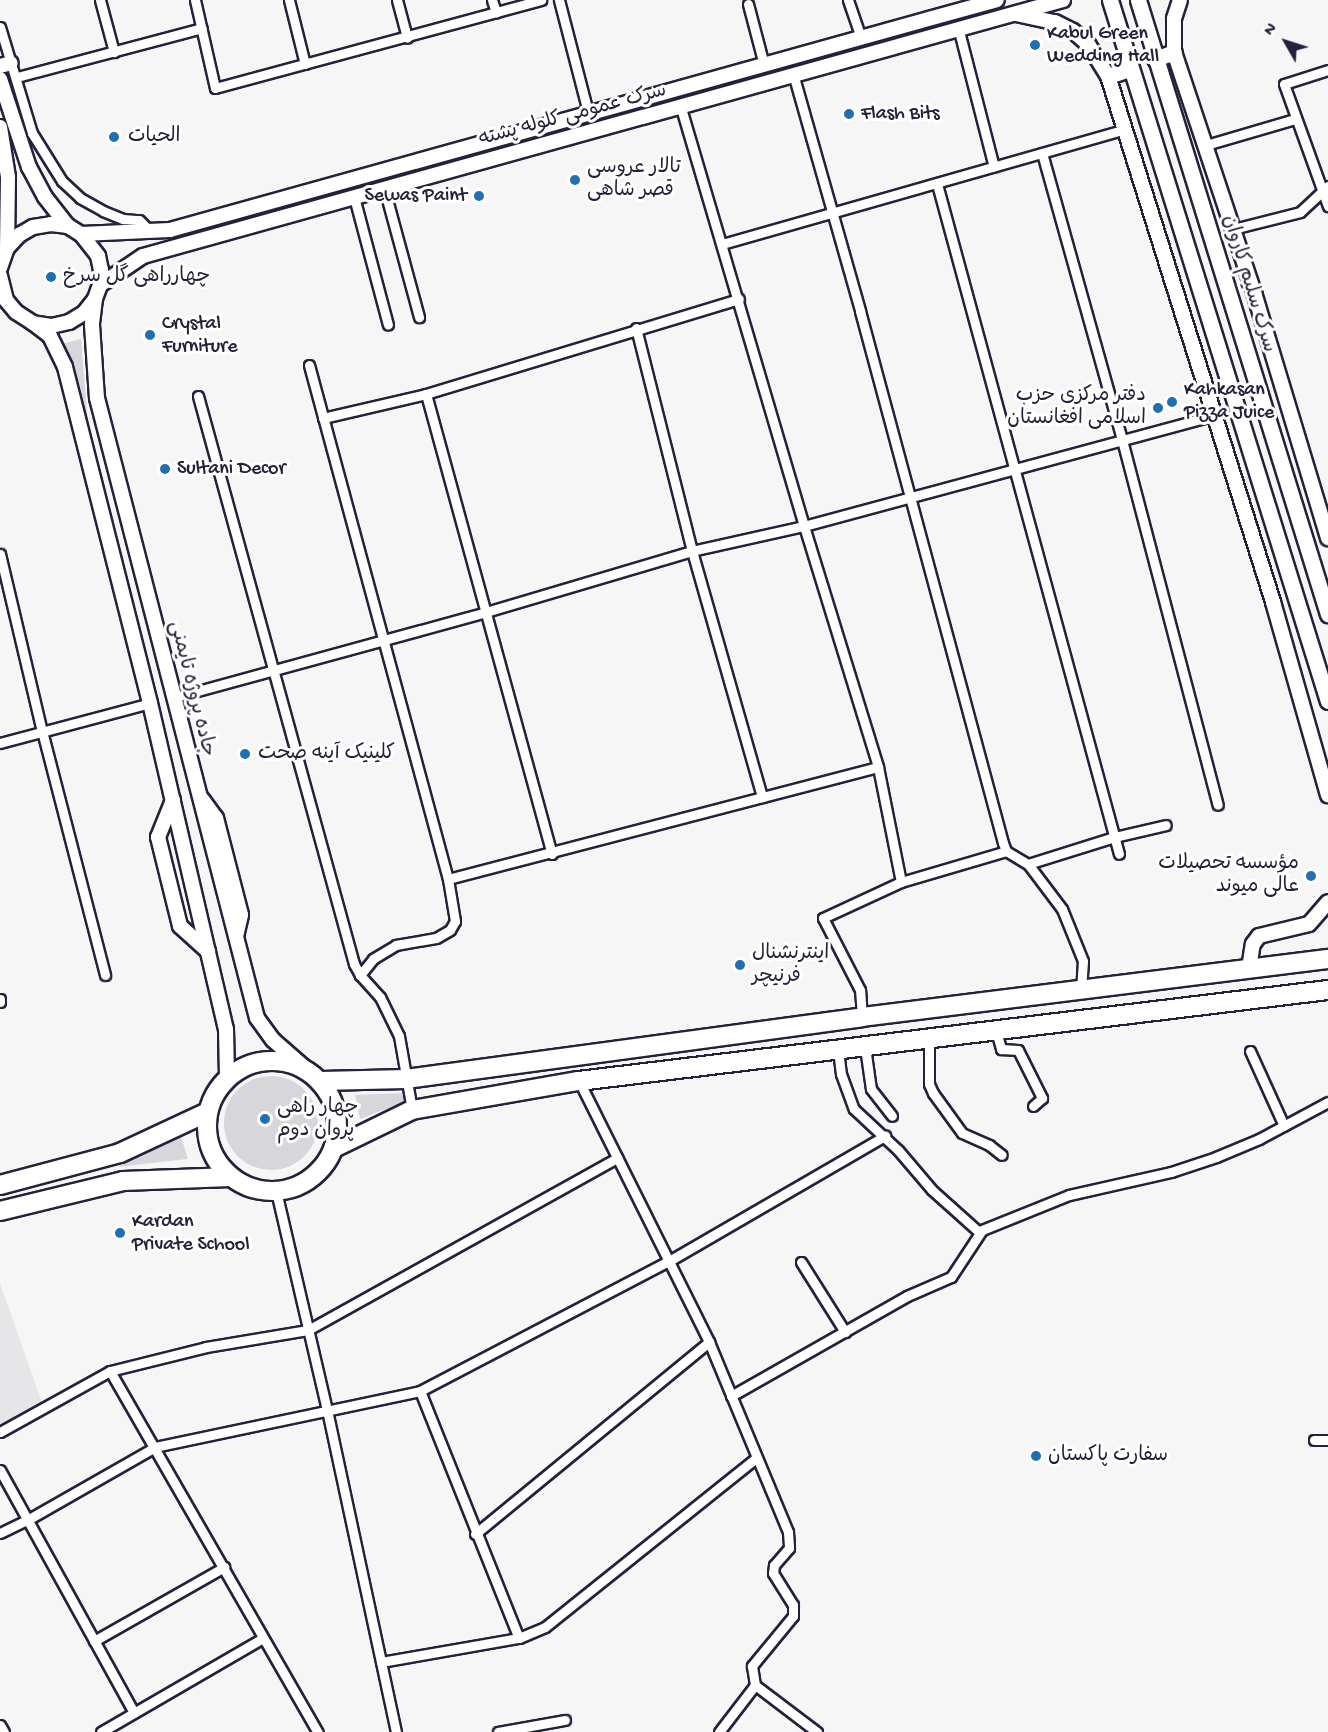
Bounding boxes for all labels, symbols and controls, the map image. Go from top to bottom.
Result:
north arrow [1256,12,1316,72]
text: N [1261,20,1282,40]
place label: Kabul Green Wedding Hall [1047,22,1159,69]
marker: Kabul Green Wedding Hall [1028,38,1042,52]
street label: سرک عمومی کلوله پشته [477,79,669,153]
place label: Flash Bits [861,102,940,126]
marker: Flash Bits [842,107,856,121]
place label: الحیات [128,125,180,149]
marker: الحیات [105,128,123,146]
place label: تالار عروسی قصر شاهی [587,156,681,203]
marker: تالار عروسی قصر شاهی [568,173,582,187]
place label: Sewas Paint [365,184,467,208]
marker: Sewas Paint [472,189,486,203]
street label: سرک سلیم کاروان [1216,212,1280,356]
place label: چهارراهی گل سرخ [63,265,210,289]
marker: چهارراهی گل سرخ [44,270,58,284]
place label: Crystal Furniture [162,312,237,359]
marker: Crystal Furniture [143,328,157,342]
place label: Kahkasan Pizza Juice [1184,378,1274,425]
place label: دفتر مرکزی حزب اسلامی افغانستان [1007,384,1146,431]
marker: Kahkasan Pizza Juice [1165,395,1179,409]
marker: دفتر مرکزی حزب اسلامی افغانستان [1151,401,1165,415]
place label: Sultani Decor [177,457,286,481]
marker: Sultani Decor [158,462,172,476]
street label: جاده پروژه تایمنی [163,619,219,759]
place label: کلینیک آینه صحت [258,742,395,766]
marker: کلینیک آینه صحت [236,745,254,763]
place label: مؤسسه تحصیلات عالی میوند [1158,852,1299,899]
marker: مؤسسه تحصیلات عالی میوند [1304,869,1318,883]
place label: اینترنشنال فرنیچر [752,942,829,989]
marker: اینترنشنال فرنیچر [733,958,747,972]
place label: چهار راهی پروان دوم [277,1096,358,1143]
marker: چهار راهی پروان دوم [258,1112,272,1126]
place label: Kardan Private School [132,1210,250,1257]
marker: Kardan Private School [113,1226,127,1240]
place label: سفارت پاکستان [1048,1444,1168,1468]
marker: سفارت پاکستان [1029,1449,1043,1463]

